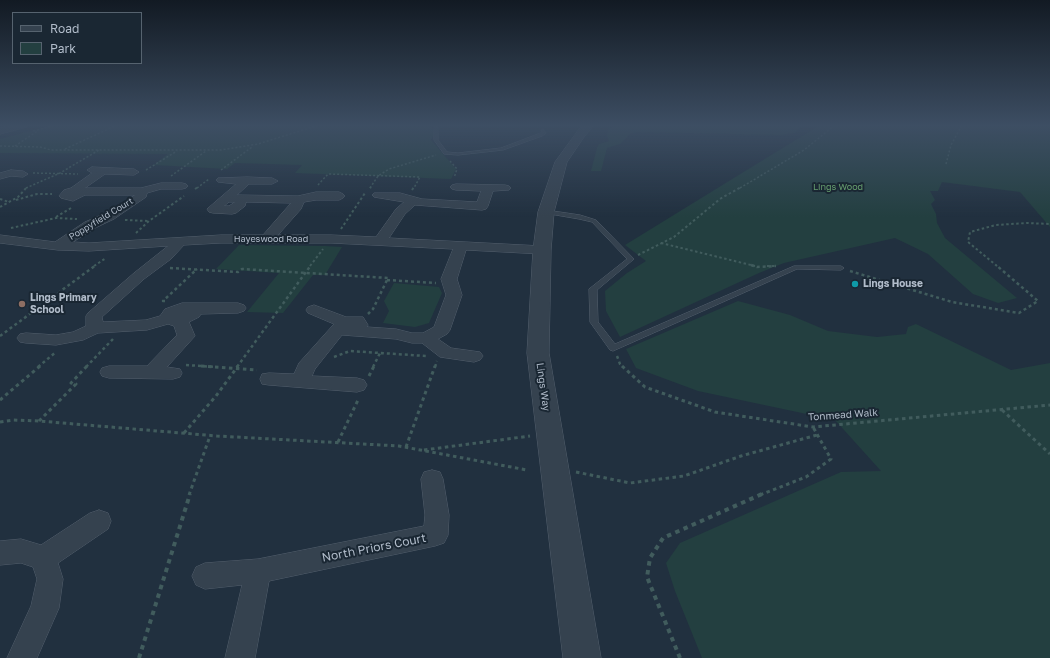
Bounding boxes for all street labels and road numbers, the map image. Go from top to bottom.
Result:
street label: Poppyfield Court [67,196,135,242]
street label: Hayeswood Road [234,234,308,244]
street label: Lings Way [534,362,552,412]
street label: Tonmead Walk [808,407,878,423]
street label: North Priors Court [321,531,427,565]

